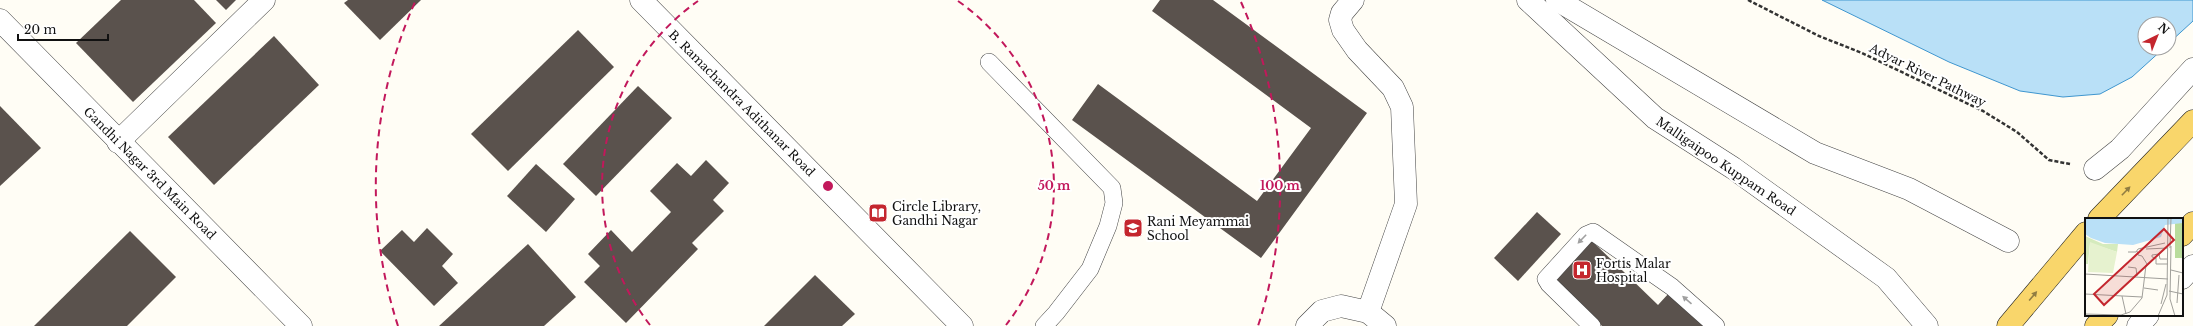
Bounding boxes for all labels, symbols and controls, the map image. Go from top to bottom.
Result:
scale bar [18,16,108,42]
north arrow [2137,16,2177,56]
text: N [2155,20,2173,38]
text: 20 m [24,22,56,37]
street label: B. Ramachandra Adithanar Road [666,27,818,179]
street label: Adyar River Pathway [1866,40,1989,110]
street label: Gandhi Nagar 3rd Main Road [81,104,219,242]
street label: Malligaipoo Kuppam Road [1653,114,1799,218]
text: 50 m [1038,178,1071,193]
text: 100 m [1260,178,1301,193]
centre of rings [821,179,835,193]
one-way arrow [2121,186,2131,196]
place label: Circle Library, Gandhi Nagar [892,199,981,228]
library icon: Circle Library, Gandhi Nagar [867,202,889,224]
place label: Rani Meyammai School [1147,214,1249,243]
school or university icon: Rani Meyammai School [1122,217,1144,239]
inset map [2085,218,2183,316]
one-way arrow [1577,234,1587,244]
place label: Fortis Malar Hospital [1596,256,1671,285]
hospital icon: Fortis Malar Hospital [1571,259,1593,281]
one-way arrow [2028,291,2037,301]
one-way arrow [1682,296,1691,305]

